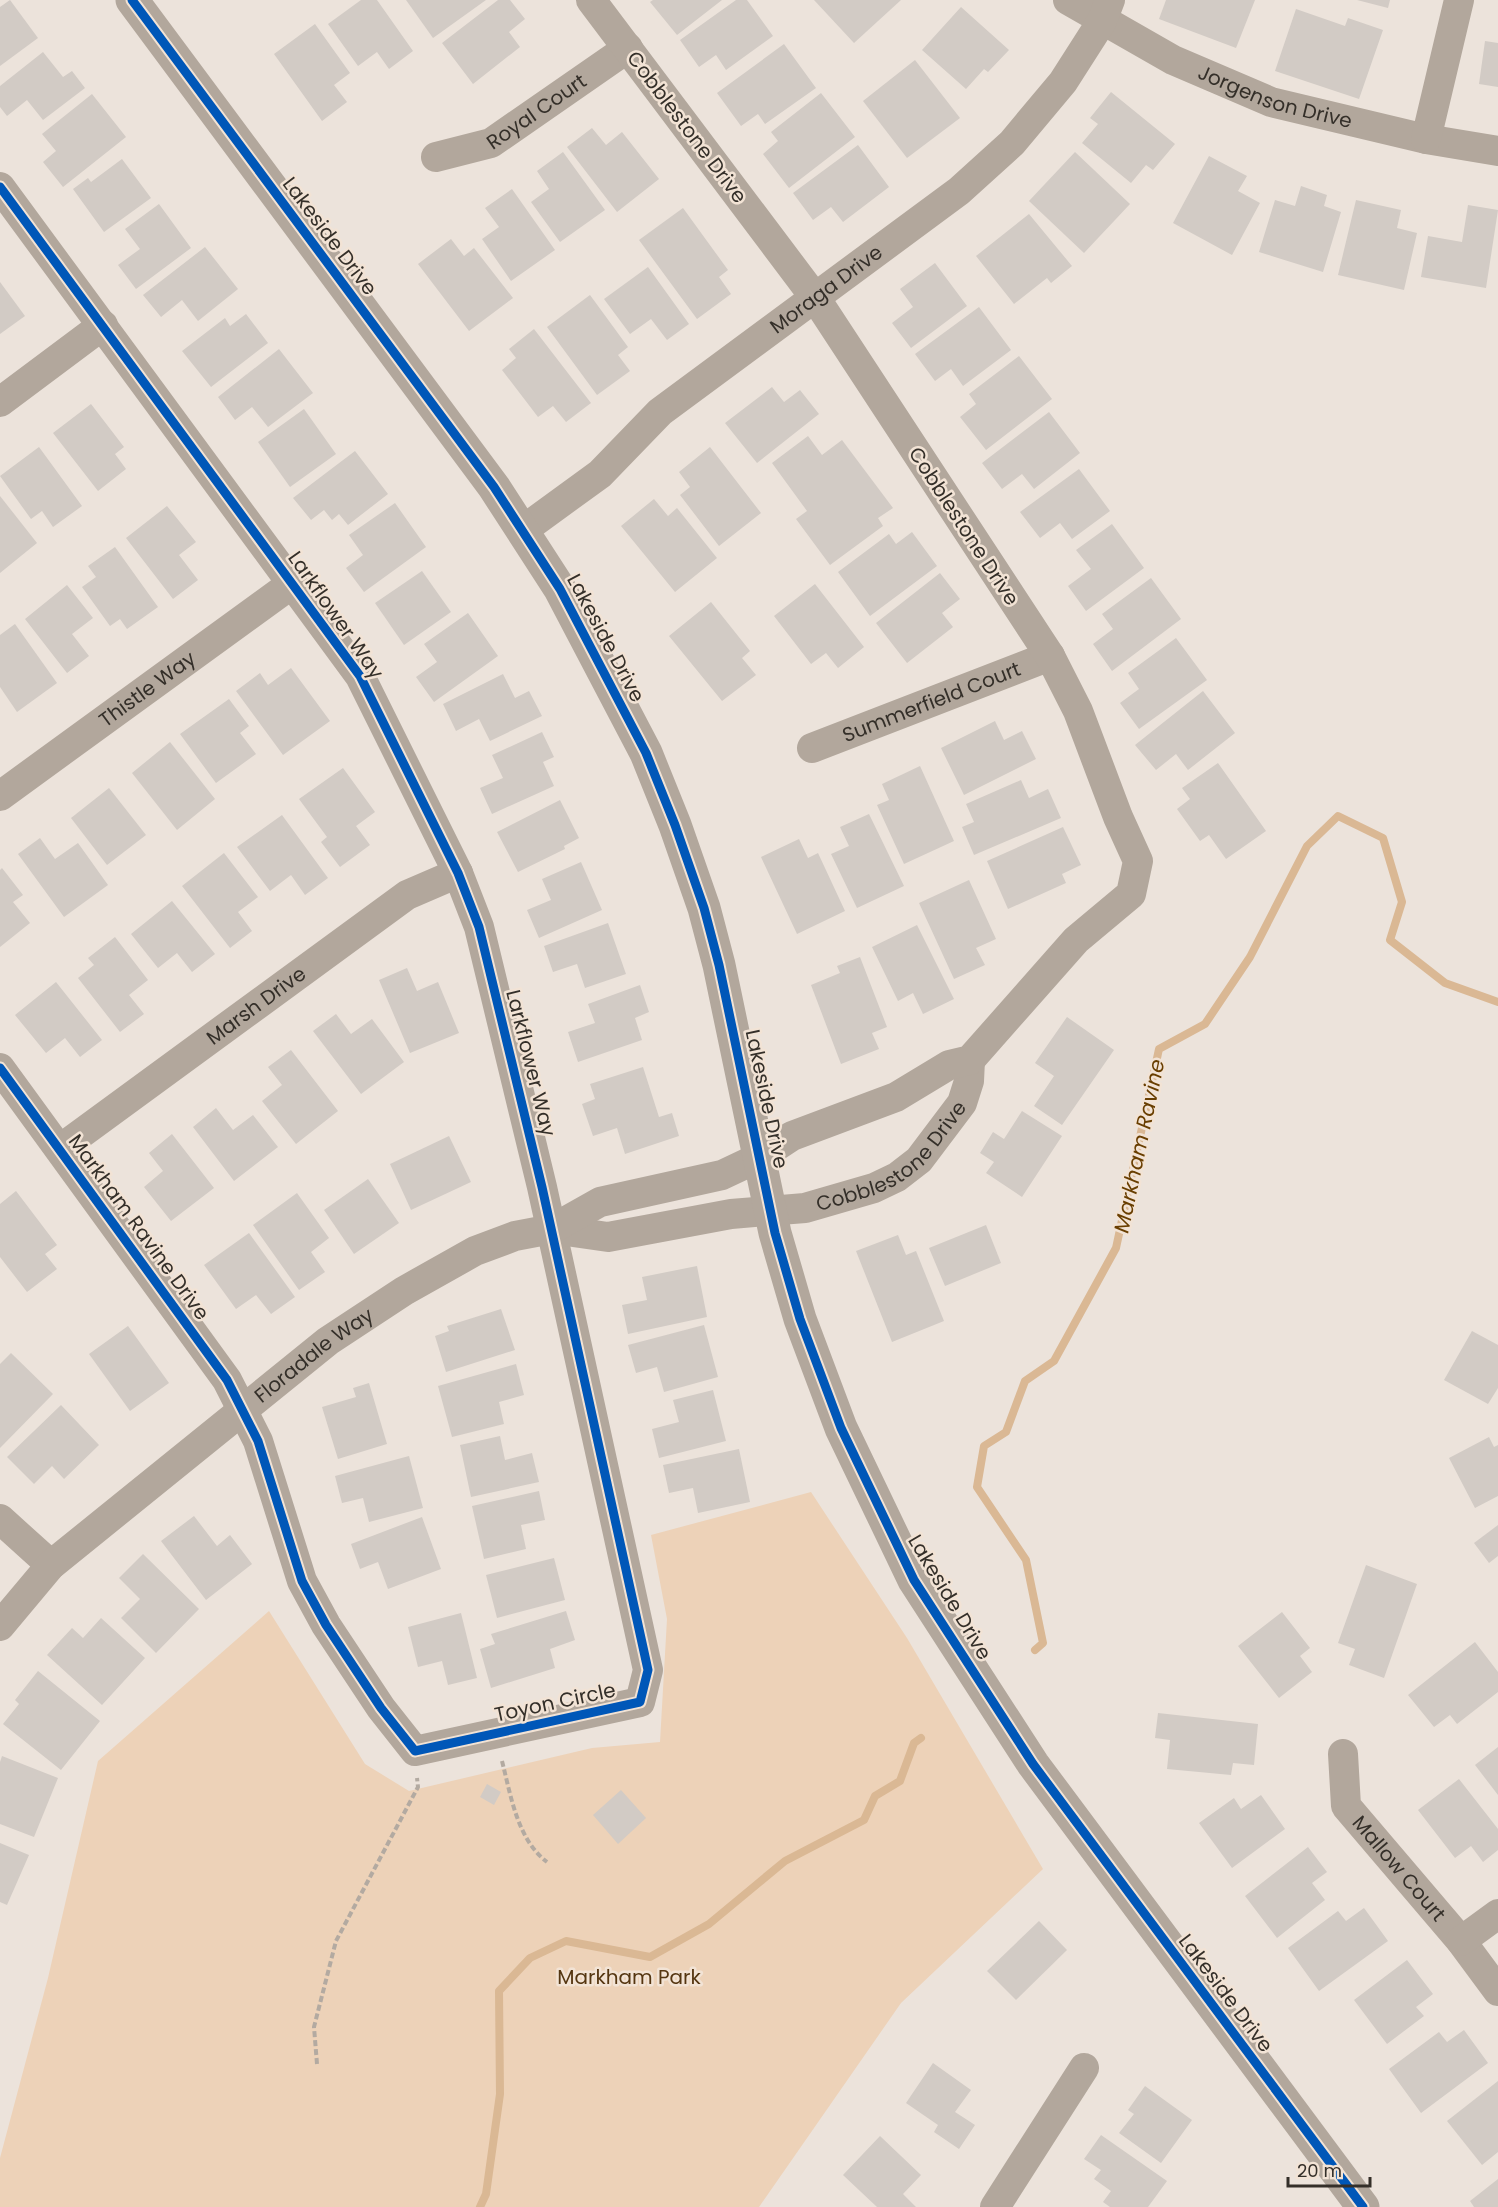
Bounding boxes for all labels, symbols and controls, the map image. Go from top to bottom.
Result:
street label: Cobblestone Drive [621,45,753,209]
street label: Jorgenson Drive [1194,58,1355,135]
street label: Royal Court [481,67,592,156]
street label: Lakeside Drive [276,171,384,301]
street label: Moraga Drive [764,238,888,340]
street label: Cobblestone Drive [902,441,1026,611]
street label: Larkflower Way [281,545,391,685]
street label: Lakeside Drive [560,569,652,707]
street label: Thistle Way [93,644,201,734]
street label: Summerfield Court [838,655,1025,749]
street label: Marsh Drive [201,960,312,1051]
street label: Larkflower Way [499,987,563,1139]
street label: Lakeside Drive [739,1027,795,1171]
water label: Markham Ravine [1106,1057,1172,1235]
street label: Cobblestone Drive [813,1095,973,1218]
street label: Markham Ravine Drive [62,1128,216,1326]
street label: Floradale Way [248,1301,379,1409]
street label: Lakeside Drive [902,1529,998,1665]
street label: Toyon Circle [492,1676,618,1728]
street label: Mallow Court [1346,1809,1452,1927]
street label: Lakeside Drive [1172,1928,1280,2058]
park label: Markham Park [557,1963,702,1991]
scale bar [1288,2150,1370,2188]
text: 20 m [1297,2158,1342,2183]

